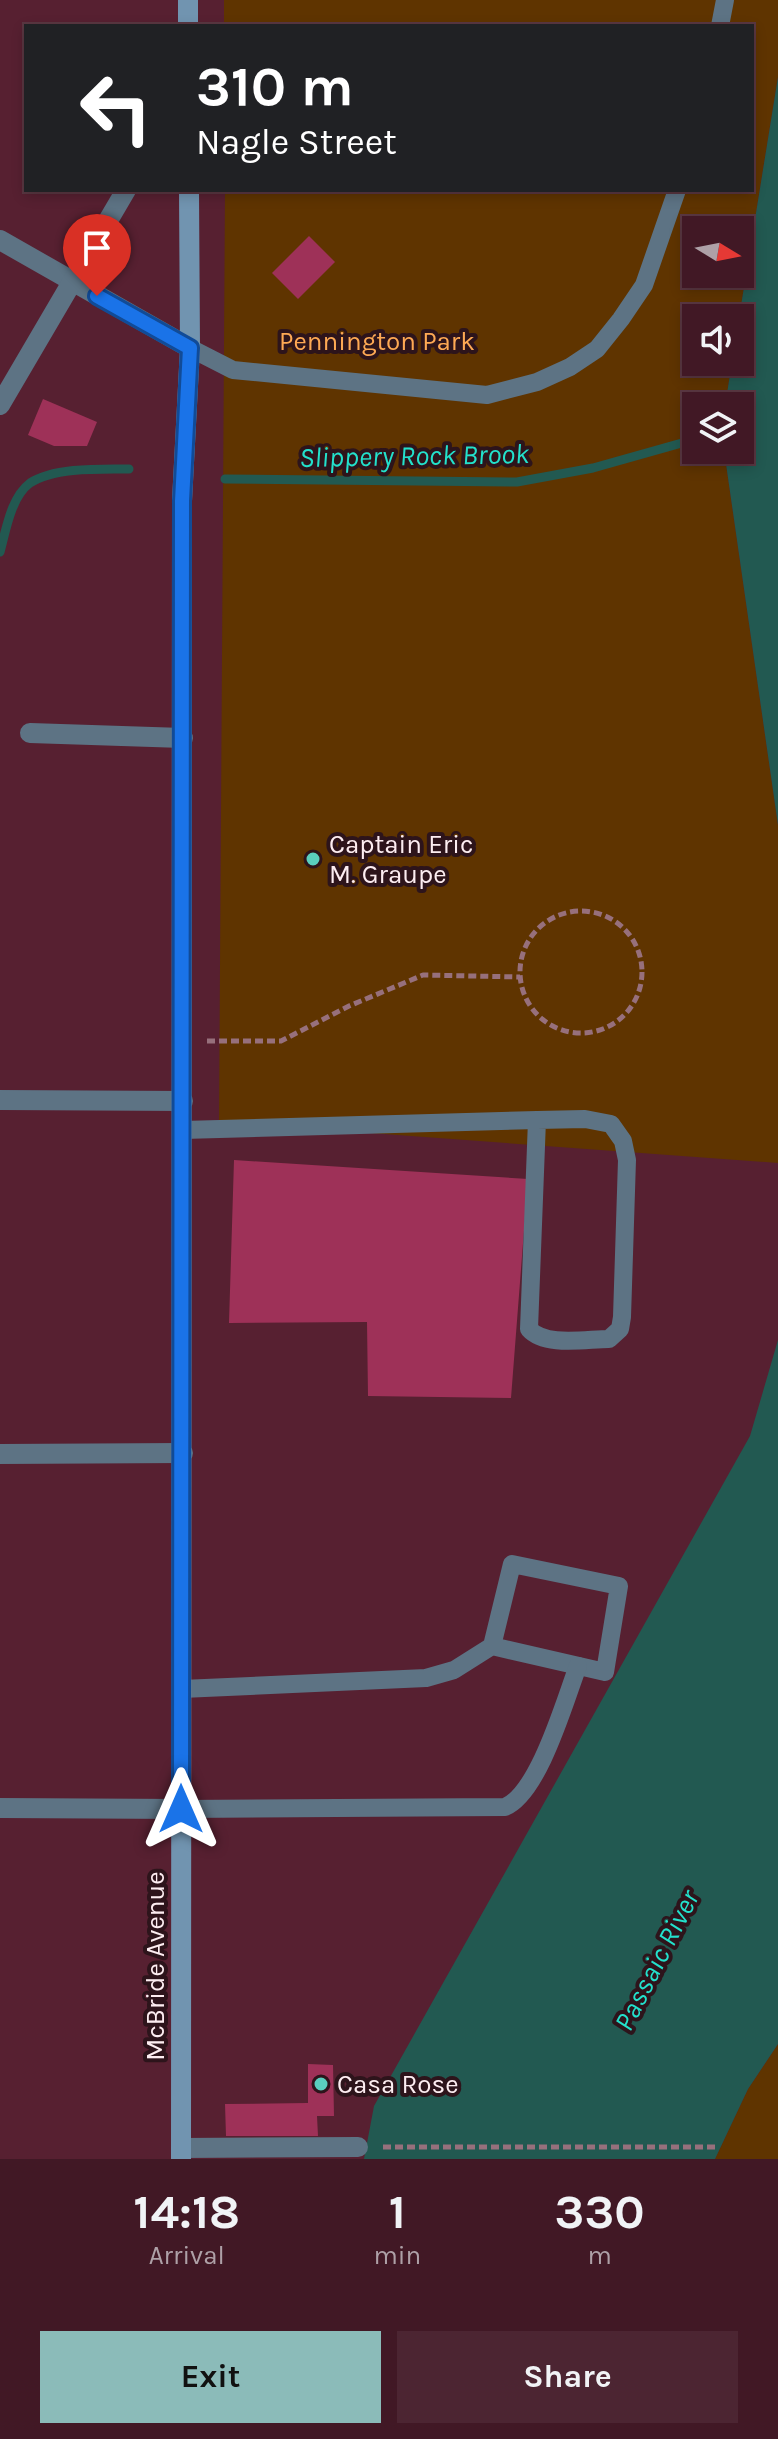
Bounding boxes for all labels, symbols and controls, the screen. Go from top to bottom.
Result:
text: 310 m [196,54,354,119]
icon: left [64,56,168,160]
text: Nagle Street [196,121,397,163]
pin [63,214,131,296]
north arrow [682,216,754,288]
map controls [682,216,754,464]
icon: arrive [75,226,119,270]
button: sound [682,304,754,376]
park label: Pennington Park [279,326,475,357]
button: layers [682,392,754,464]
water label: Slippery Rock Brook [299,437,530,474]
place label: Captain Eric M. Graupe [329,829,473,890]
marker: Captain Eric M. Graupe [304,850,322,868]
position arrow [139,1767,223,1851]
street label: McBride Avenue [140,1871,171,2061]
water label: Passaic River [607,1883,707,2036]
place label: Casa Rose [337,2069,459,2100]
marker: Casa Rose [312,2075,330,2093]
text: 14:18 [133,2184,240,2240]
text: 1 [389,2184,406,2240]
text: 330 [555,2184,645,2240]
text: Arrival [149,2240,225,2271]
text: min [373,2240,421,2271]
text: m [587,2240,612,2271]
button: Exit [40,2331,381,2423]
button: Share [397,2331,738,2423]

